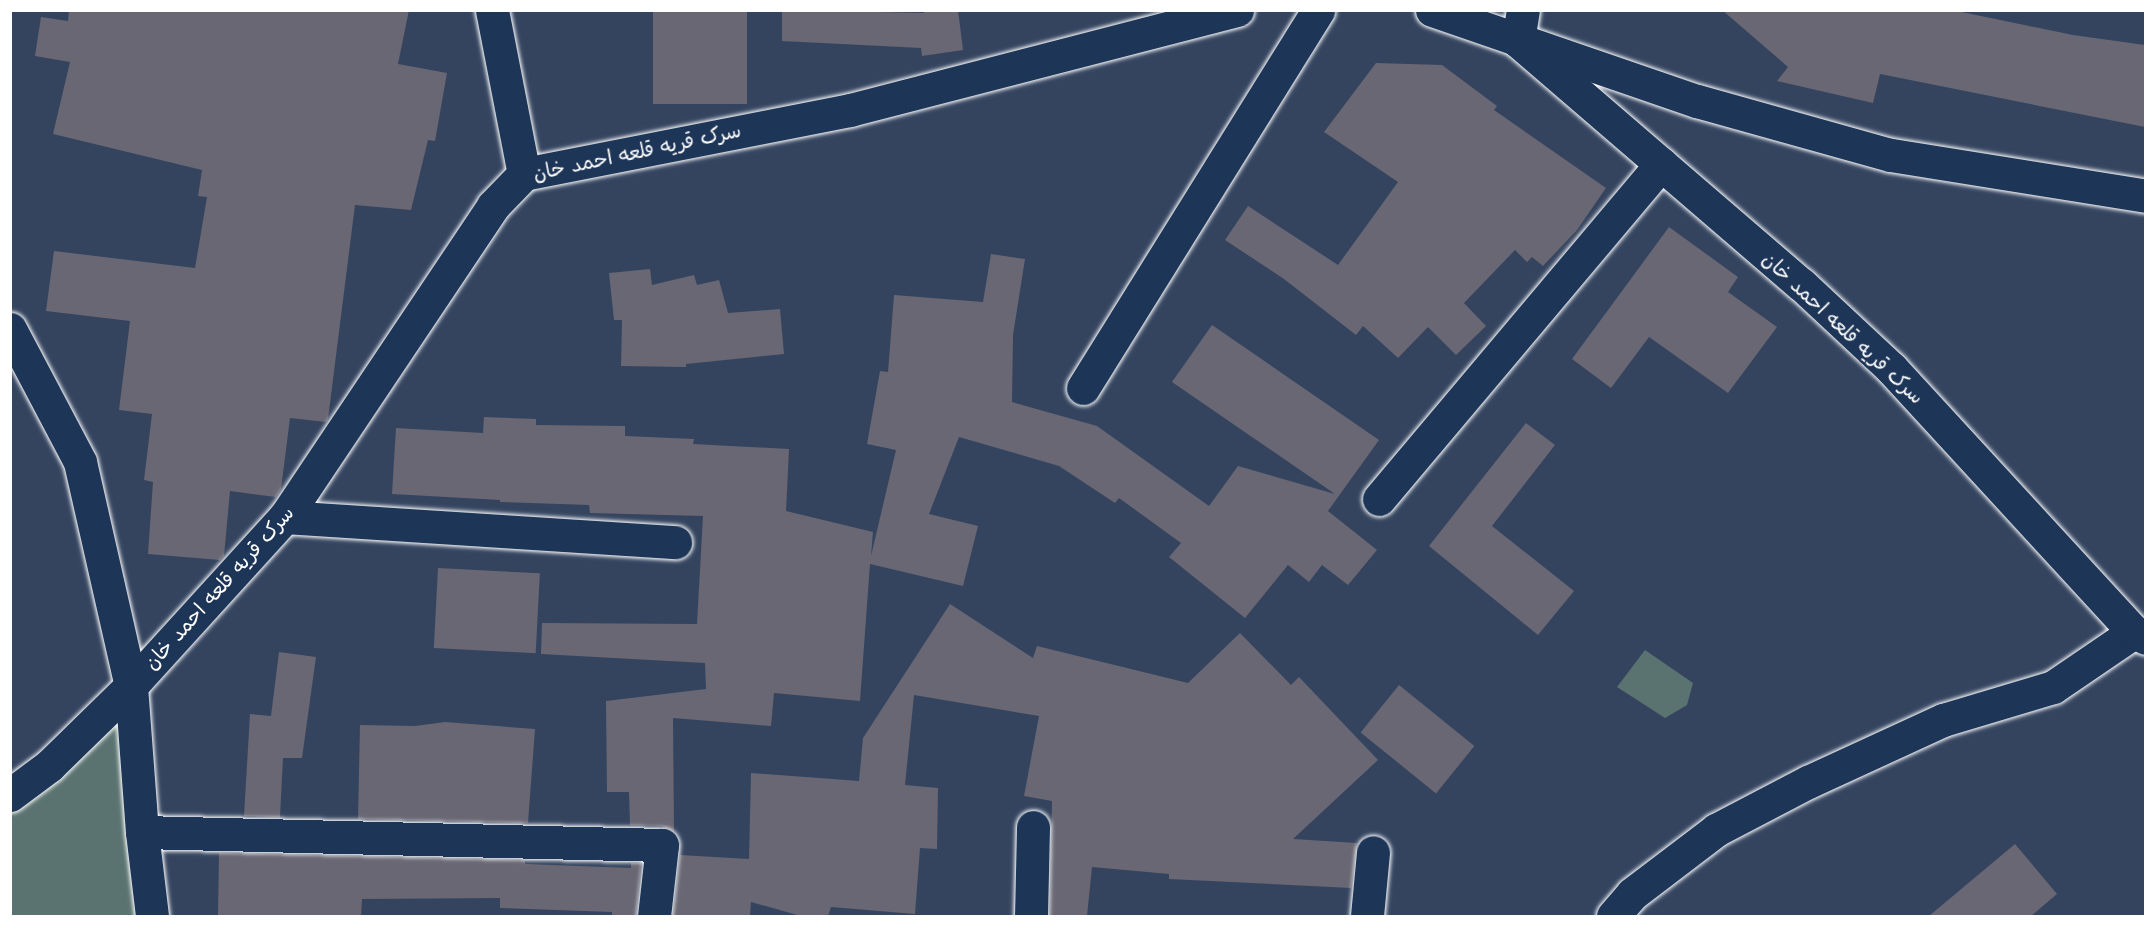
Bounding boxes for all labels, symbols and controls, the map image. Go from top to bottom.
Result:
street label: سرک قریه قلعه احمد خان [531,118,743,186]
street label: سرک قریه قلعه احمد خان [1757,247,1929,409]
street label: سرک قریه قلعه احمد خان [139,501,299,675]

